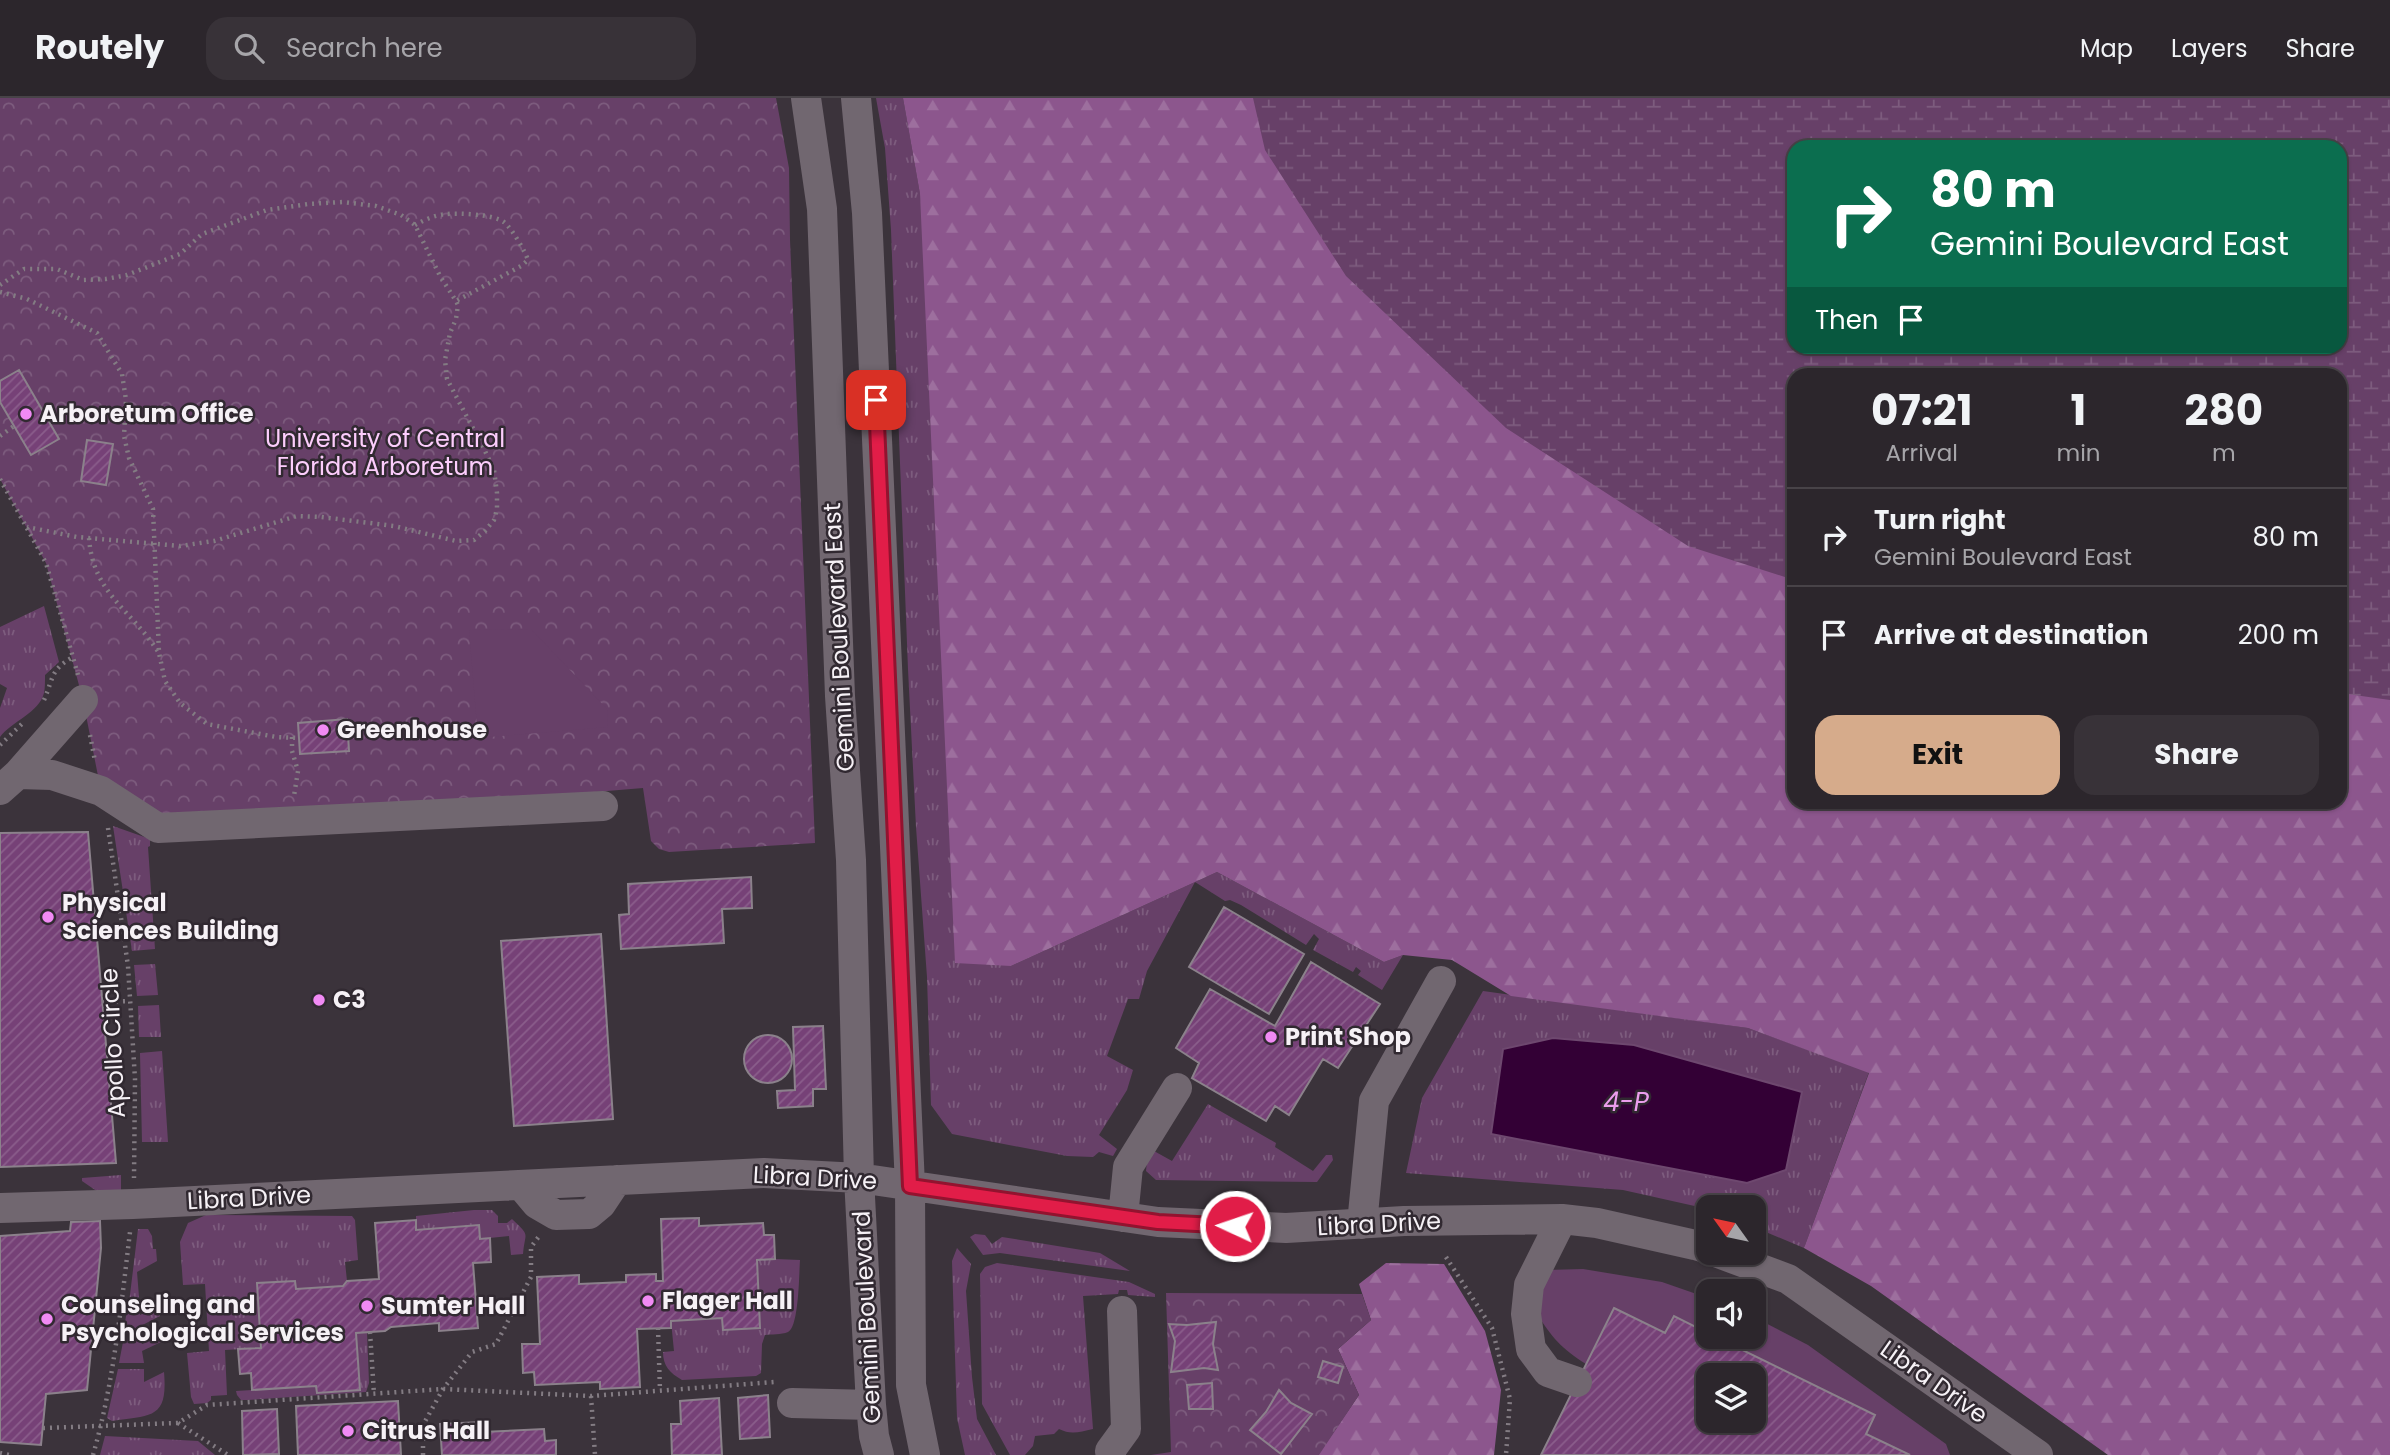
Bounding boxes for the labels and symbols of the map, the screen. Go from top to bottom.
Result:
pin [846,370,906,430]
place label: Arboretum Office [40,397,254,430]
marker: Arboretum Office [18,406,34,422]
park label: University of Central Florida Arboretum [265,422,505,483]
street label: Gemini Boulevard East [815,502,862,772]
place label: Greenhouse [337,713,487,746]
marker: Greenhouse [315,722,331,738]
place label: Physical Sciences Building [62,886,279,947]
marker: Physical Sciences Building [40,909,56,925]
street label: Apollo Circle [92,967,133,1119]
place label: C3 [333,983,366,1016]
marker: C3 [311,992,327,1008]
place label: Print Shop [1285,1020,1411,1053]
marker: Print Shop [1263,1029,1279,1045]
water label: 4-P [1603,1084,1650,1120]
street label: Libra Drive [752,1158,878,1197]
street label: Libra Drive [186,1178,312,1217]
position arrow [1198,1189,1272,1263]
north arrow [1696,1195,1766,1265]
street label: Libra Drive [1316,1204,1442,1243]
street label: Gemini Boulevard [844,1210,889,1424]
place label: Flager Hall [662,1284,793,1317]
place label: Counseling and Psychological Services [61,1288,344,1349]
place label: Sumter Hall [381,1289,525,1322]
marker: Flager Hall [640,1293,656,1309]
marker: Sumter Hall [359,1298,375,1314]
marker: Counseling and Psychological Services [39,1311,55,1327]
street label: Libra Drive [1874,1332,1995,1431]
place label: Citrus Hall [362,1414,490,1447]
marker: Citrus Hall [340,1423,356,1439]

